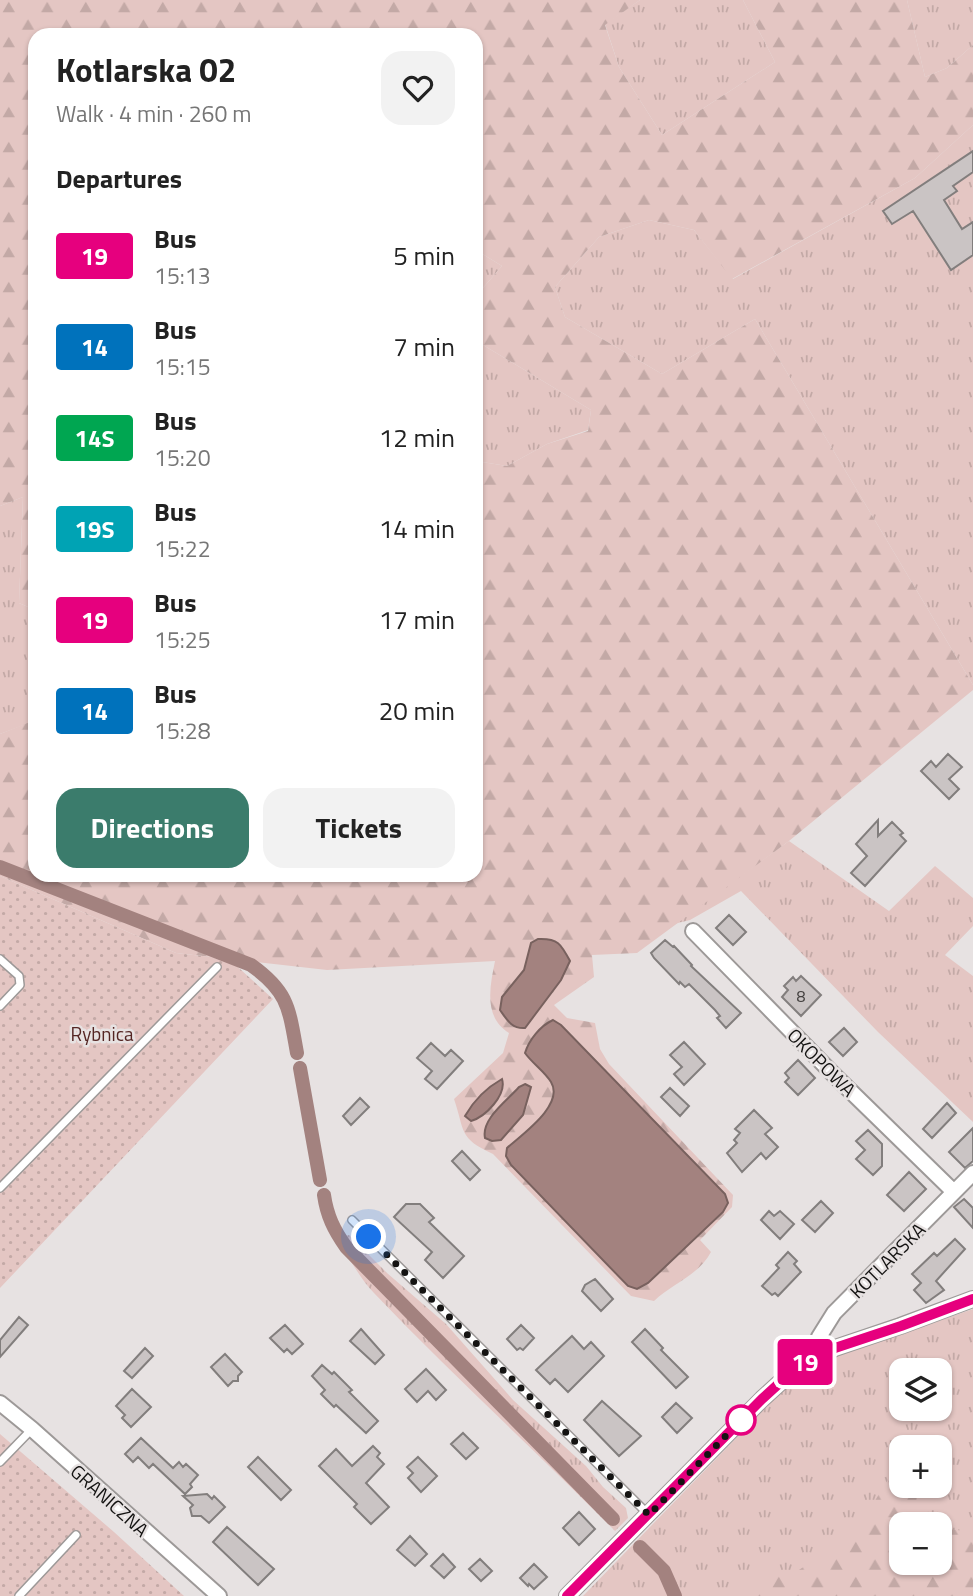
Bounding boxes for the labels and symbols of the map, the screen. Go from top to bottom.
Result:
house number: 8 [797,984,806,1008]
park label: Rybnica [70,1019,134,1048]
street label: OKOPOWA [781,1021,863,1103]
street label: KOTLARSKA [842,1215,932,1305]
your location [351,1219,386,1254]
line badge: 19 [774,1339,836,1385]
unlabelled marker [726,1405,756,1435]
street label: GRANICZNA [64,1457,156,1543]

